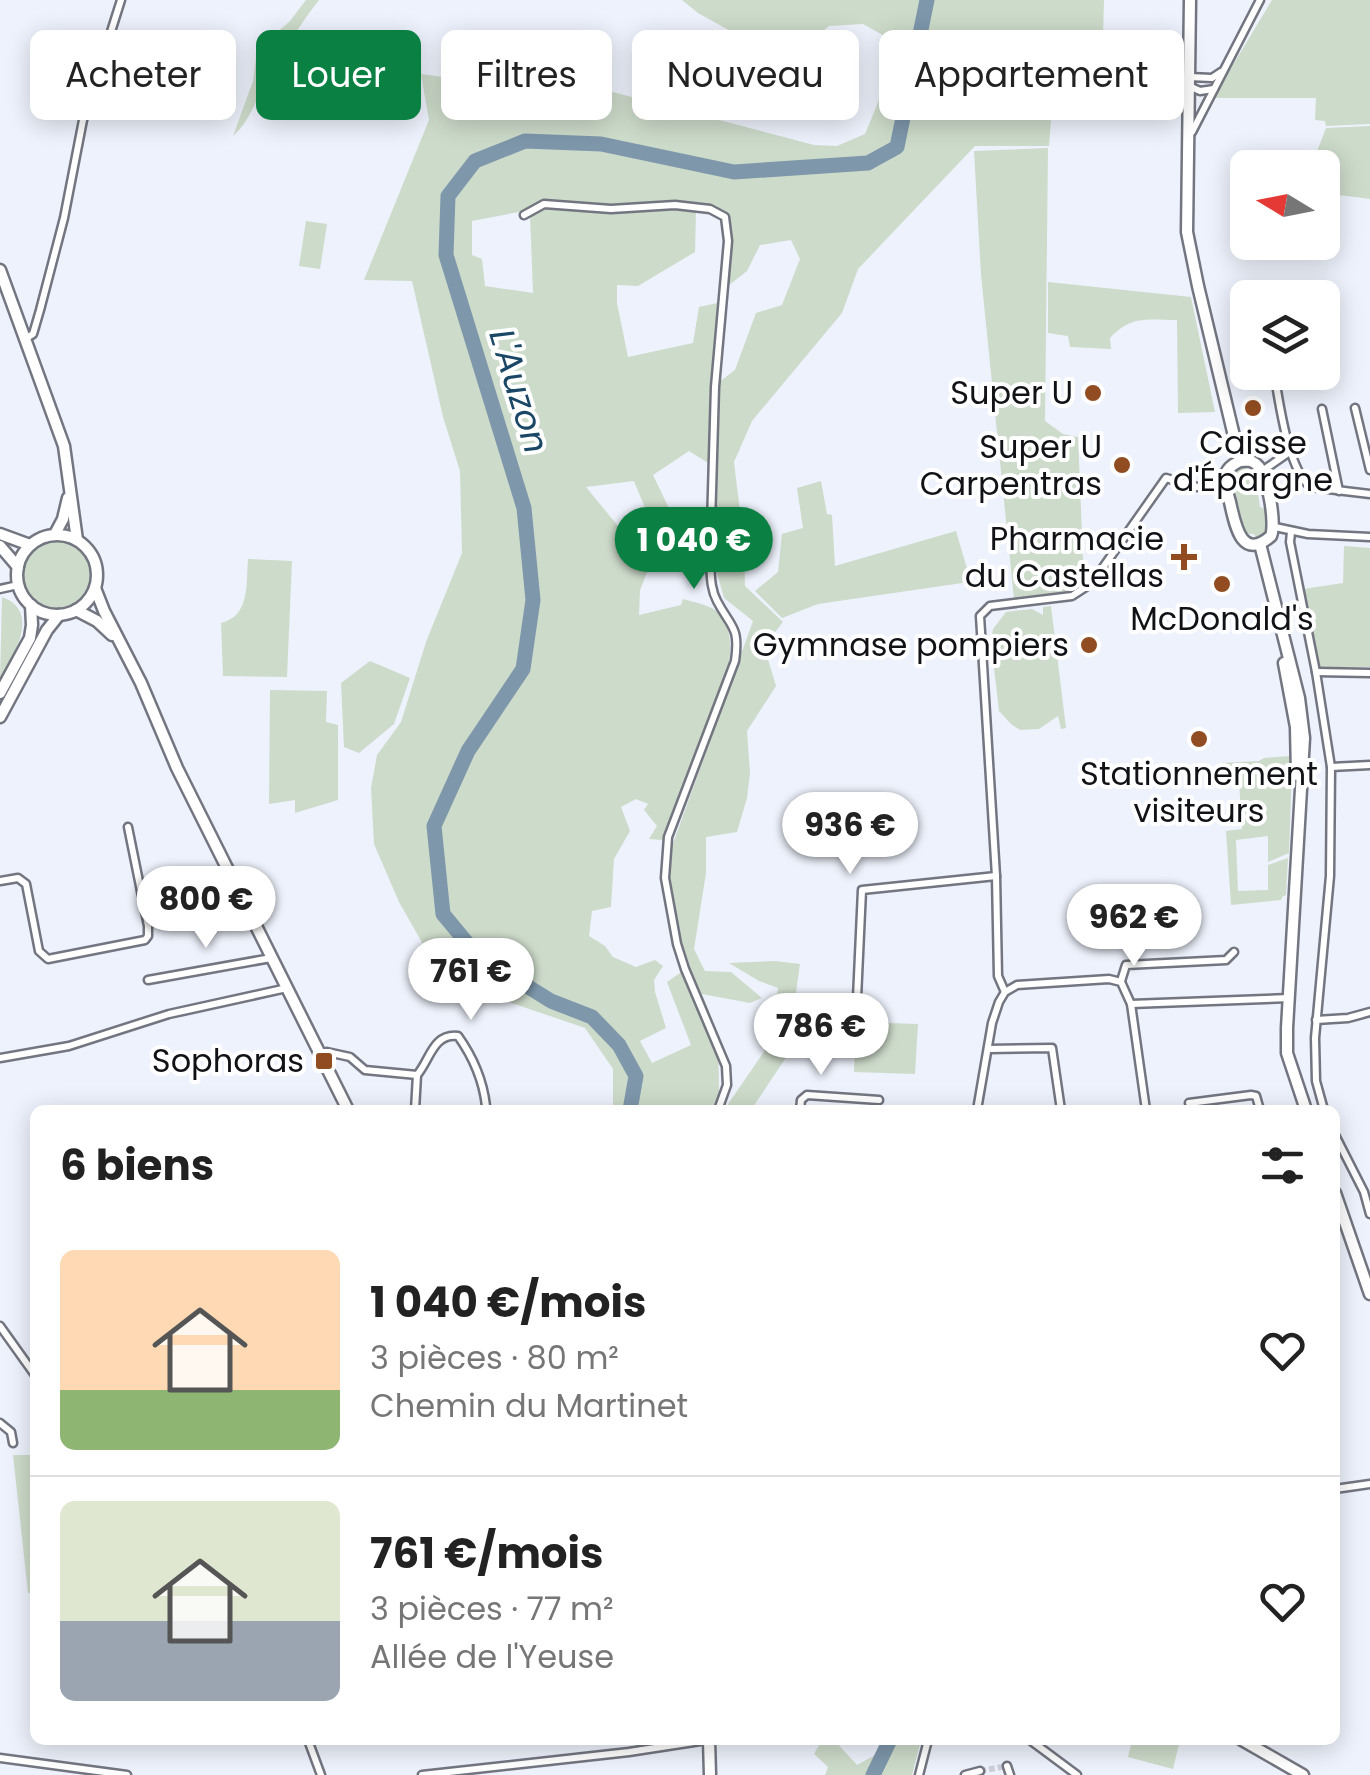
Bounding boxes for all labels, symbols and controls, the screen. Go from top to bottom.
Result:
chip: Acheter [30,30,236,120]
chip: Louer [256,30,421,120]
chip: Filtres [441,30,612,120]
chip: Nouveau [632,30,859,120]
chip: Appartement [879,30,1184,120]
north arrow [1230,150,1340,260]
map controls [1230,150,1340,390]
button: layers [1230,280,1340,390]
water label: L'Auzon [477,323,562,459]
place label: Super U [950,370,1073,415]
marker: Super U [1082,382,1104,404]
marker: Caisse d'Épargne [1242,397,1264,419]
place label: Caisse d'Épargne [1173,420,1333,502]
place label: Super U Carpentras [920,424,1102,506]
marker: Super U Carpentras [1111,454,1133,476]
pin: 1 040 € [602,507,786,592]
place label: Pharmacie du Castellas [965,516,1164,598]
text: 1 040 € [637,517,751,562]
marker: Pharmacie du Castellas [1173,546,1195,568]
marker: McDonald's [1211,573,1233,595]
place label: McDonald's [1130,596,1314,641]
place label: Gymnase pompiers [753,622,1069,667]
marker: Gymnase pompiers [1078,634,1100,656]
marker: Stationnement visiteurs [1188,728,1210,750]
place label: Stationnement visiteurs [1080,751,1318,833]
pin: 936 € [780,792,920,877]
text: 936 € [804,802,896,847]
pin: 800 € [136,866,276,951]
text: 800 € [159,876,253,921]
pin: 962 € [1064,884,1204,969]
text: 962 € [1089,894,1179,939]
pin: 761 € [401,938,541,1023]
text: 761 € [430,948,512,993]
pin: 786 € [751,993,891,1078]
text: 786 € [776,1003,866,1048]
place label: Sophoras [152,1038,304,1083]
marker: Sophoras [313,1050,335,1072]
text: 6 biens [60,1136,214,1195]
icon: filters [1255,1138,1310,1193]
text: 1 040 €/mois [370,1273,646,1332]
icon: home [140,1290,260,1410]
icon: heart [1255,1323,1310,1378]
text: 3 pièces · 80 m² [370,1335,619,1380]
text: Chemin du Martinet [370,1383,688,1428]
text: 761 €/mois [370,1524,603,1583]
icon: home [140,1541,260,1661]
icon: heart [1255,1574,1310,1629]
text: 3 pièces · 77 m² [370,1586,614,1631]
text: Allée de l'Yeuse [370,1634,614,1679]

